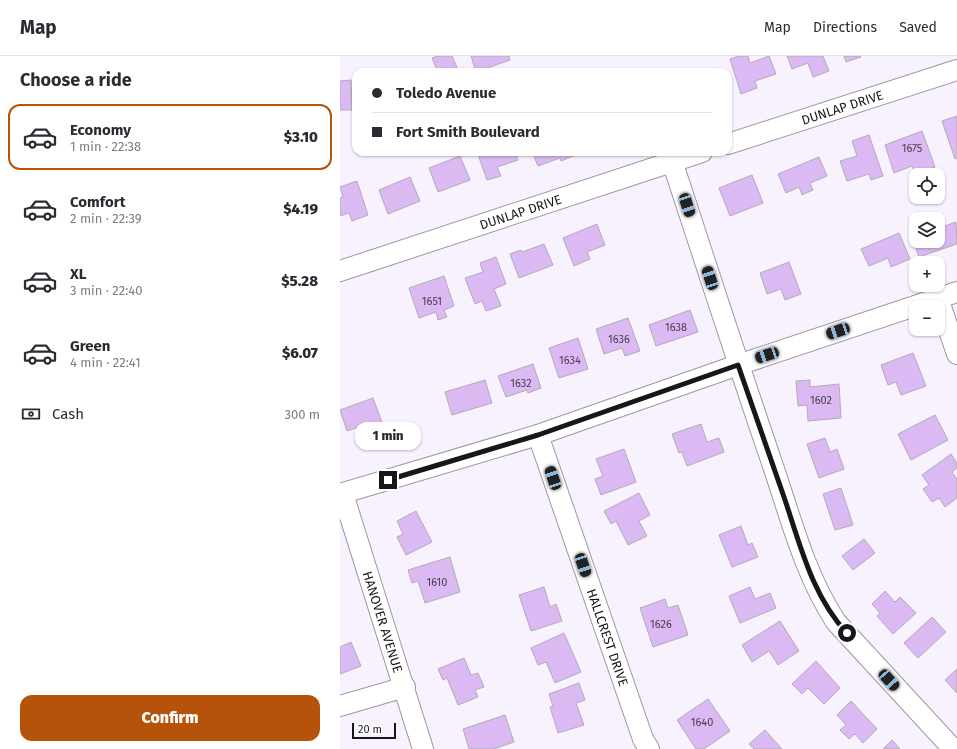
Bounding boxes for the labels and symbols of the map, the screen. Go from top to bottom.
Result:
street label: DUNLAP DRIVE [800,87,885,128]
house number: 1675 [902,142,923,155]
street label: DUNLAP DRIVE [478,192,563,233]
car [678,192,696,218]
car [701,265,719,291]
house number: 1651 [422,295,442,308]
house number: 1638 [665,321,687,334]
car [825,321,851,341]
house number: 1636 [608,333,630,346]
car [754,346,780,364]
house number: 1634 [559,354,581,367]
house number: 1632 [510,377,532,390]
house number: 1602 [810,394,832,407]
callout: 1 min [355,422,421,450]
car [543,465,563,491]
route end [379,471,397,489]
car [573,552,593,578]
street label: HANOVER AVENUE [360,569,406,675]
house number: 1610 [427,576,448,589]
street label: HALLCREST DRIVE [584,587,631,688]
house number: 1626 [650,618,672,631]
route start [838,624,856,642]
car [877,667,901,693]
house number: 1640 [691,716,713,729]
scale bar [352,721,396,740]

